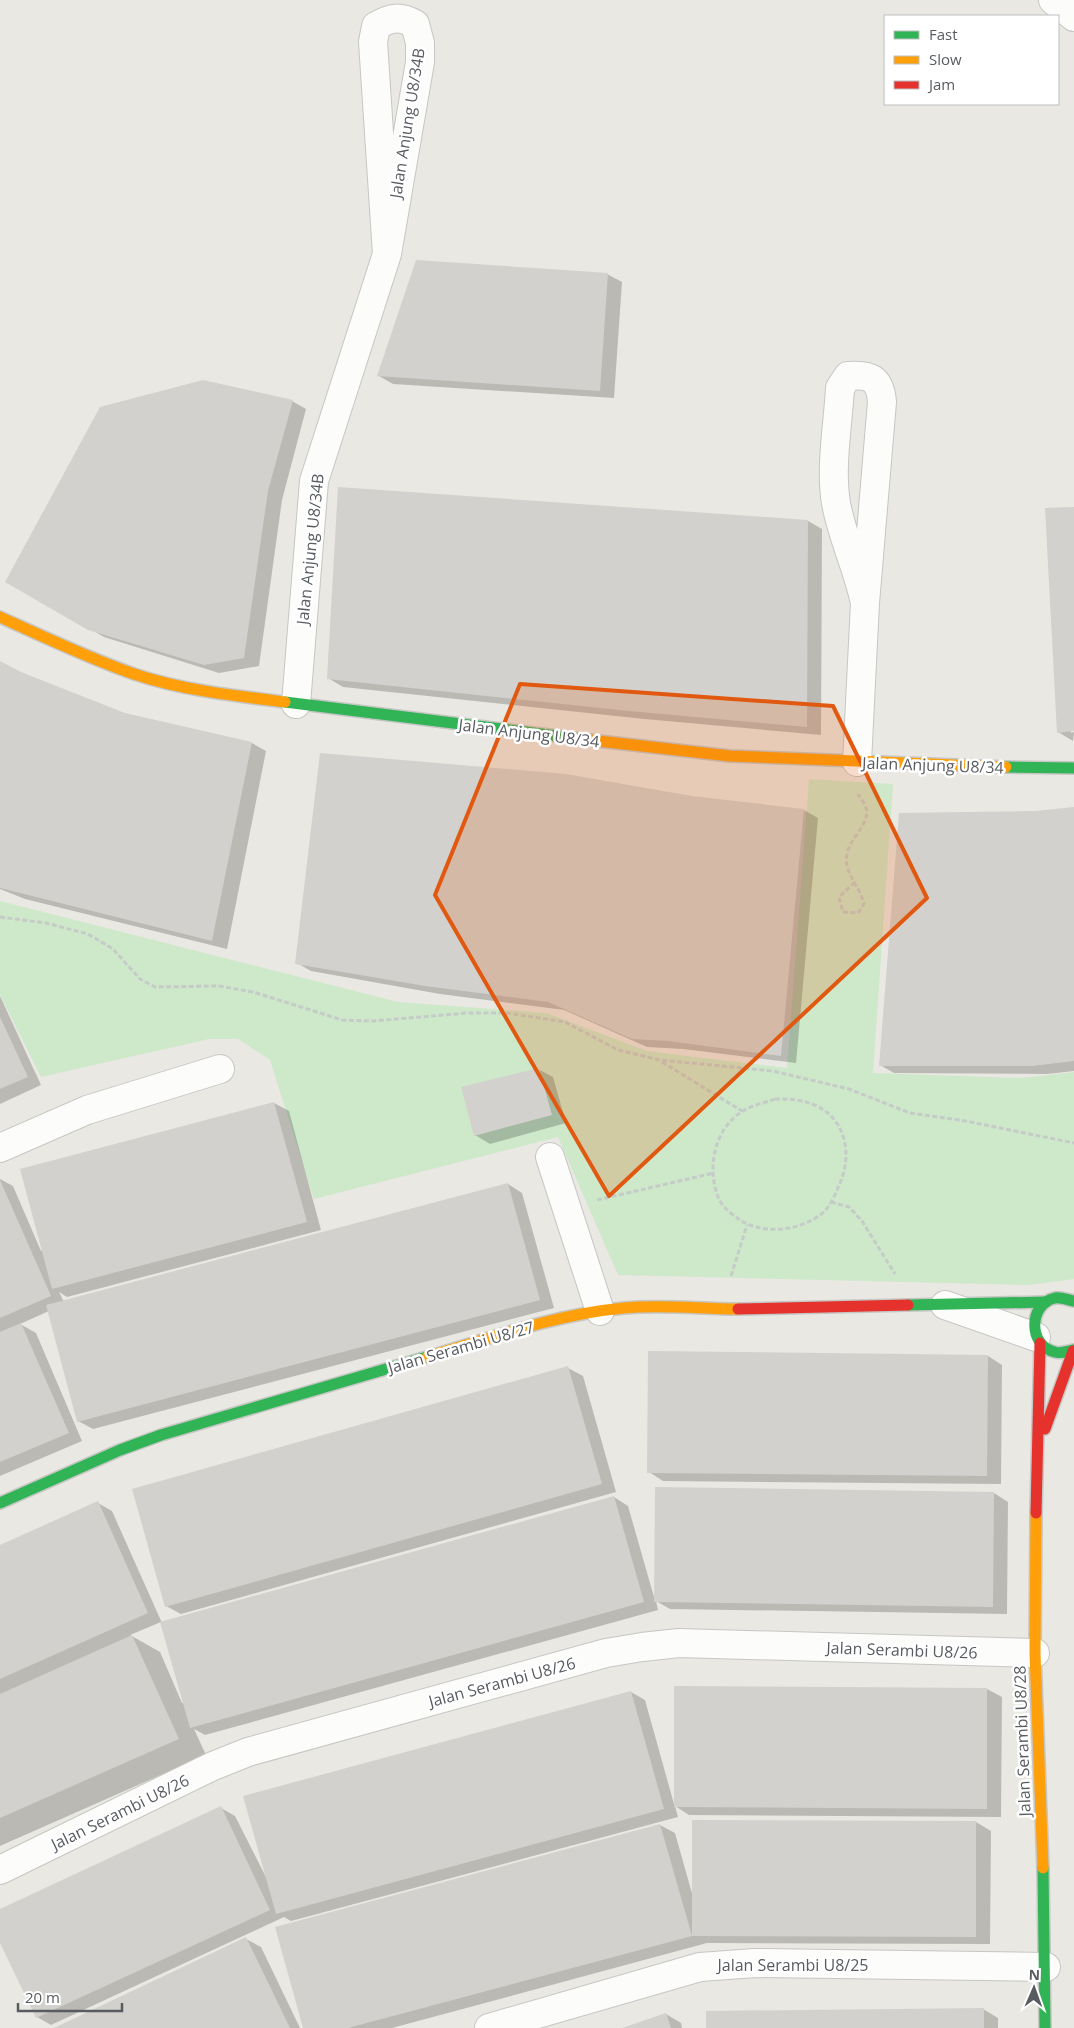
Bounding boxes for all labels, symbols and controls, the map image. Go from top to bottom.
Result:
legend [884,15,1059,105]
text: Fast [929,24,958,44]
street label: Jalan Anjung U8/34B [384,46,430,202]
text: Slow [929,49,962,69]
text: Jam [927,74,955,94]
street label: Jalan Anjung U8/34B [291,472,329,628]
street label: Jalan Anjung U8/34 [455,713,601,753]
street label: Jalan Anjung U8/34 [860,751,1004,778]
street label: Jalan Serambi U8/27 [383,1316,537,1379]
street label: Jalan Serambi U8/26 [824,1636,978,1664]
street label: Jalan Serambi U8/26 [424,1652,578,1713]
street label: Jalan Serambi U8/28 [1008,1665,1036,1819]
street label: Jalan Serambi U8/26 [46,1769,193,1856]
street label: Jalan Serambi U8/25 [715,1954,869,1976]
north arrow [1009,1963,1059,2013]
text: N [1028,1965,1040,1984]
scale bar [18,1980,121,2012]
text: 20 m [25,1987,60,2007]

